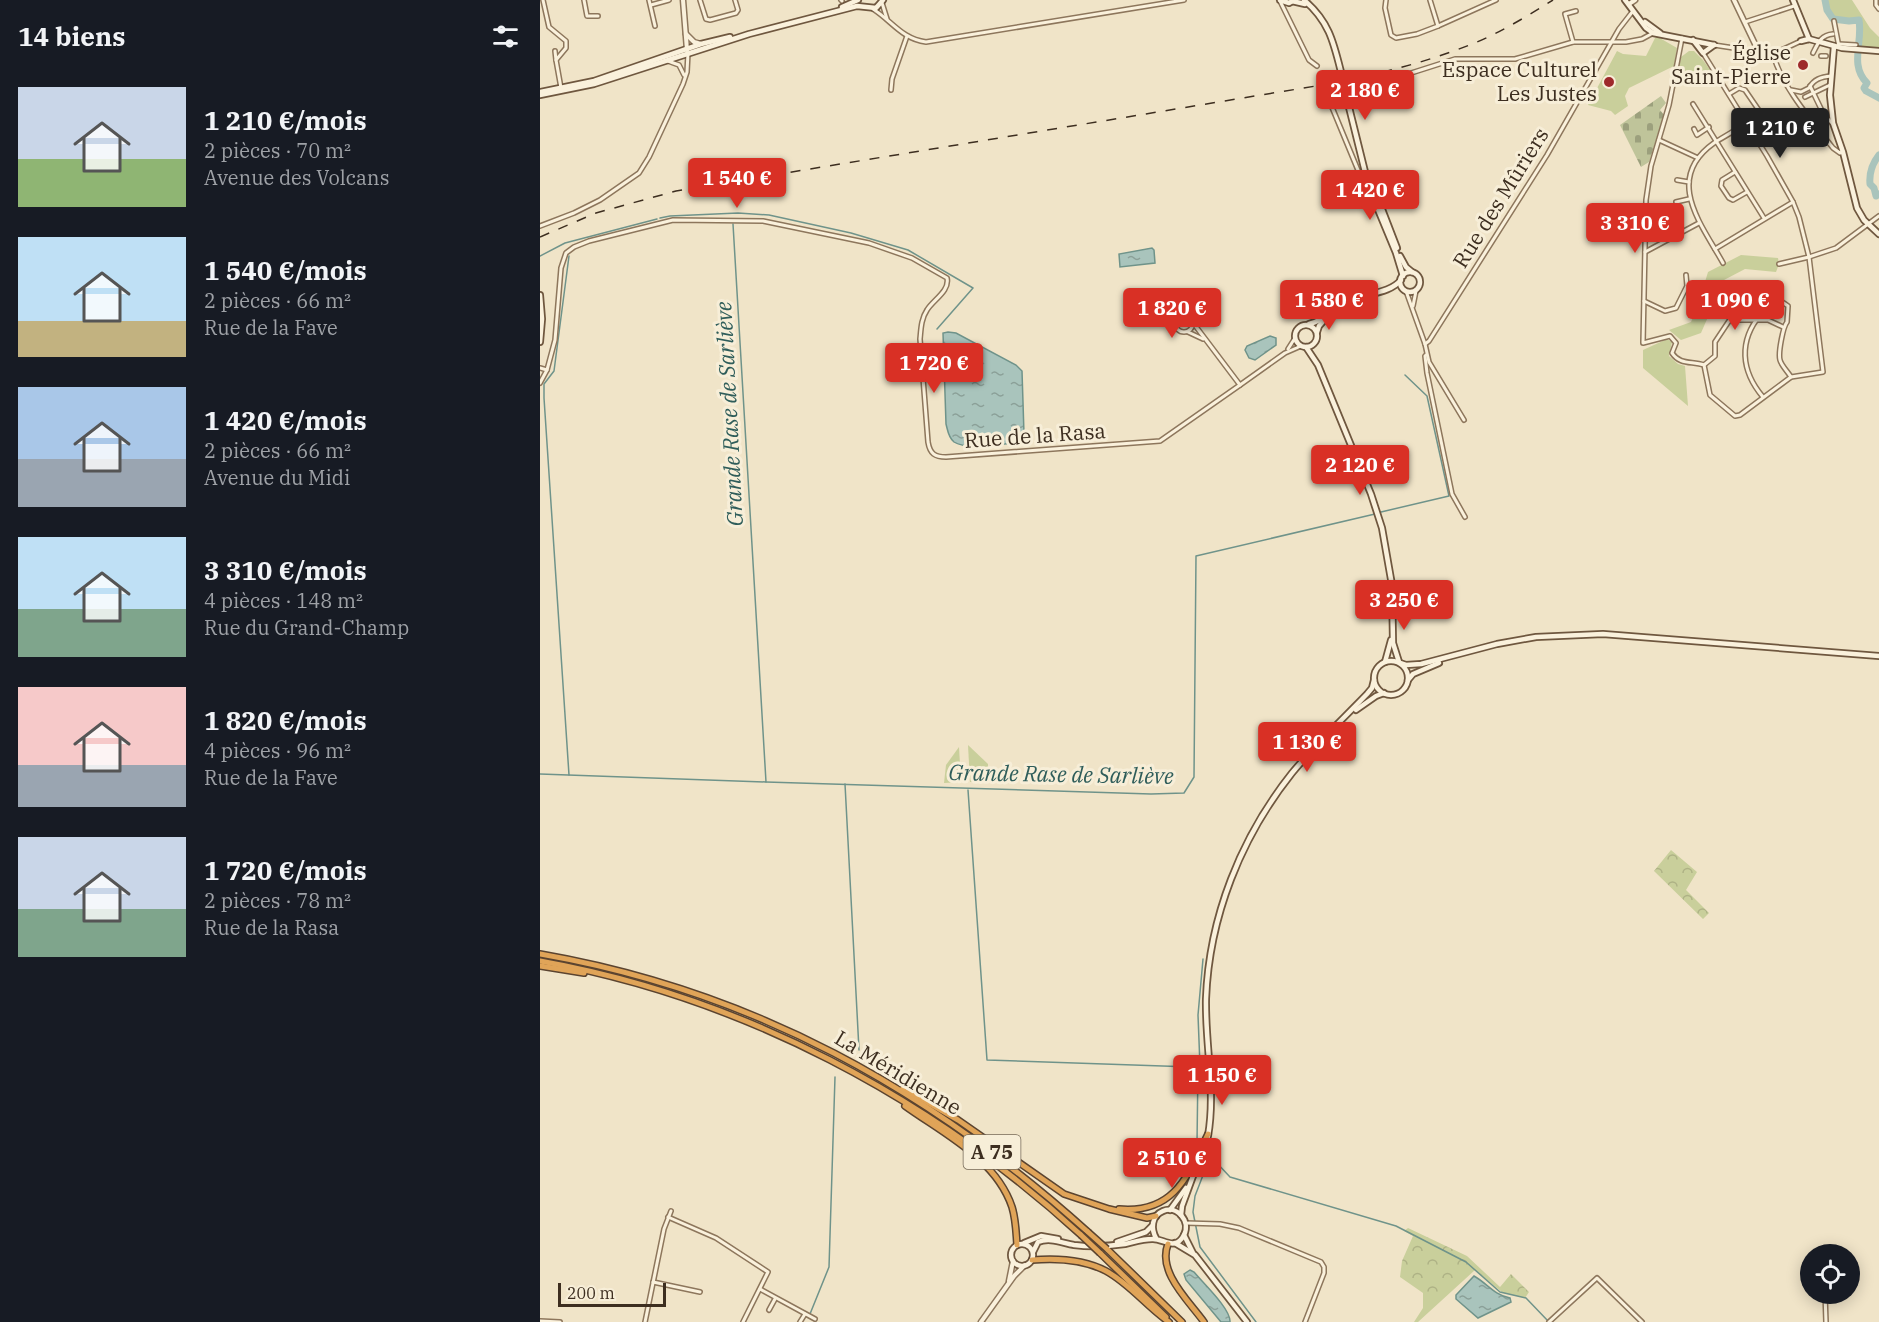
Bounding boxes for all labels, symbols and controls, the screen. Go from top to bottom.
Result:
text: 14 biens [18,19,125,53]
icon: filters [489,20,522,53]
place label: Église Saint-Pierre [1671,38,1791,90]
place label: Espace Culturel Les Justes [1442,55,1597,107]
marker: Église Saint-Pierre [1796,58,1810,72]
pin: 2 180 € [1310,70,1420,121]
marker: Espace Culturel Les Justes [1602,75,1616,89]
text: 2 180 € [1330,76,1400,103]
text: 1 210 €/mois [204,103,367,137]
pin: 1 210 € [1725,108,1835,159]
icon: home [66,111,138,183]
text: 1 210 € [1745,114,1815,141]
street label: Rue des Mûriers [1446,122,1555,273]
text: 2 pièces · 70 m² [204,137,351,164]
pin: 1 540 € [682,158,792,209]
text: Avenue des Volcans [204,164,389,191]
text: 1 540 € [702,164,772,191]
pin: 1 420 € [1315,170,1425,221]
text: 1 420 € [1335,176,1405,203]
pin: 3 310 € [1580,203,1690,254]
text: 3 310 € [1600,209,1670,236]
text: 1 540 €/mois [204,253,367,287]
icon: home [66,261,138,333]
pin: 1 580 € [1274,280,1384,331]
pin: 1 090 € [1680,280,1790,331]
text: 1 580 € [1294,286,1364,313]
text: 1 090 € [1700,286,1770,313]
text: 2 pièces · 66 m² [204,287,351,314]
pin: 1 820 € [1117,288,1227,339]
text: 1 820 € [1137,294,1207,321]
water label: Grande Rase de Sarliève [708,301,749,527]
text: Rue de la Fave [204,314,338,341]
pin: 1 720 € [879,343,989,394]
text: 1 720 € [899,349,969,376]
text: 1 420 €/mois [204,403,367,437]
icon: home [66,411,138,483]
street label: Rue de la Rasa [963,416,1107,454]
text: 2 pièces · 66 m² [204,437,351,464]
pin: 2 120 € [1305,445,1415,496]
text: 2 120 € [1325,451,1395,478]
text: Avenue du Midi [204,464,350,491]
text: 3 310 €/mois [204,553,367,587]
icon: home [66,561,138,633]
pin: 3 250 € [1349,580,1459,631]
text: 3 250 € [1369,586,1439,613]
text: 4 pièces · 148 m² [204,587,363,614]
text: Rue du Grand-Champ [204,614,409,641]
text: 1 820 €/mois [204,703,367,737]
icon: home [66,711,138,783]
pin: 1 130 € [1252,722,1362,773]
text: 1 130 € [1272,728,1342,755]
text: 4 pièces · 96 m² [204,737,351,764]
water label: Grande Rase de Sarliève [948,757,1174,790]
text: Rue de la Fave [204,764,338,791]
text: 1 720 €/mois [204,853,367,887]
icon: home [66,861,138,933]
text: 2 pièces · 78 m² [204,887,351,914]
text: Rue de la Rasa [204,914,339,941]
street label: La Méridienne [830,1023,967,1121]
pin: 1 150 € [1167,1055,1277,1106]
text: 1 150 € [1187,1061,1257,1088]
road number: A 75 [964,1135,1020,1169]
pin: 2 510 € [1117,1138,1227,1189]
text: 2 510 € [1137,1144,1207,1171]
map controls [1800,1244,1860,1304]
button: locate [1800,1244,1860,1304]
scale bar [558,1280,666,1308]
text: 200 m [567,1283,615,1303]

